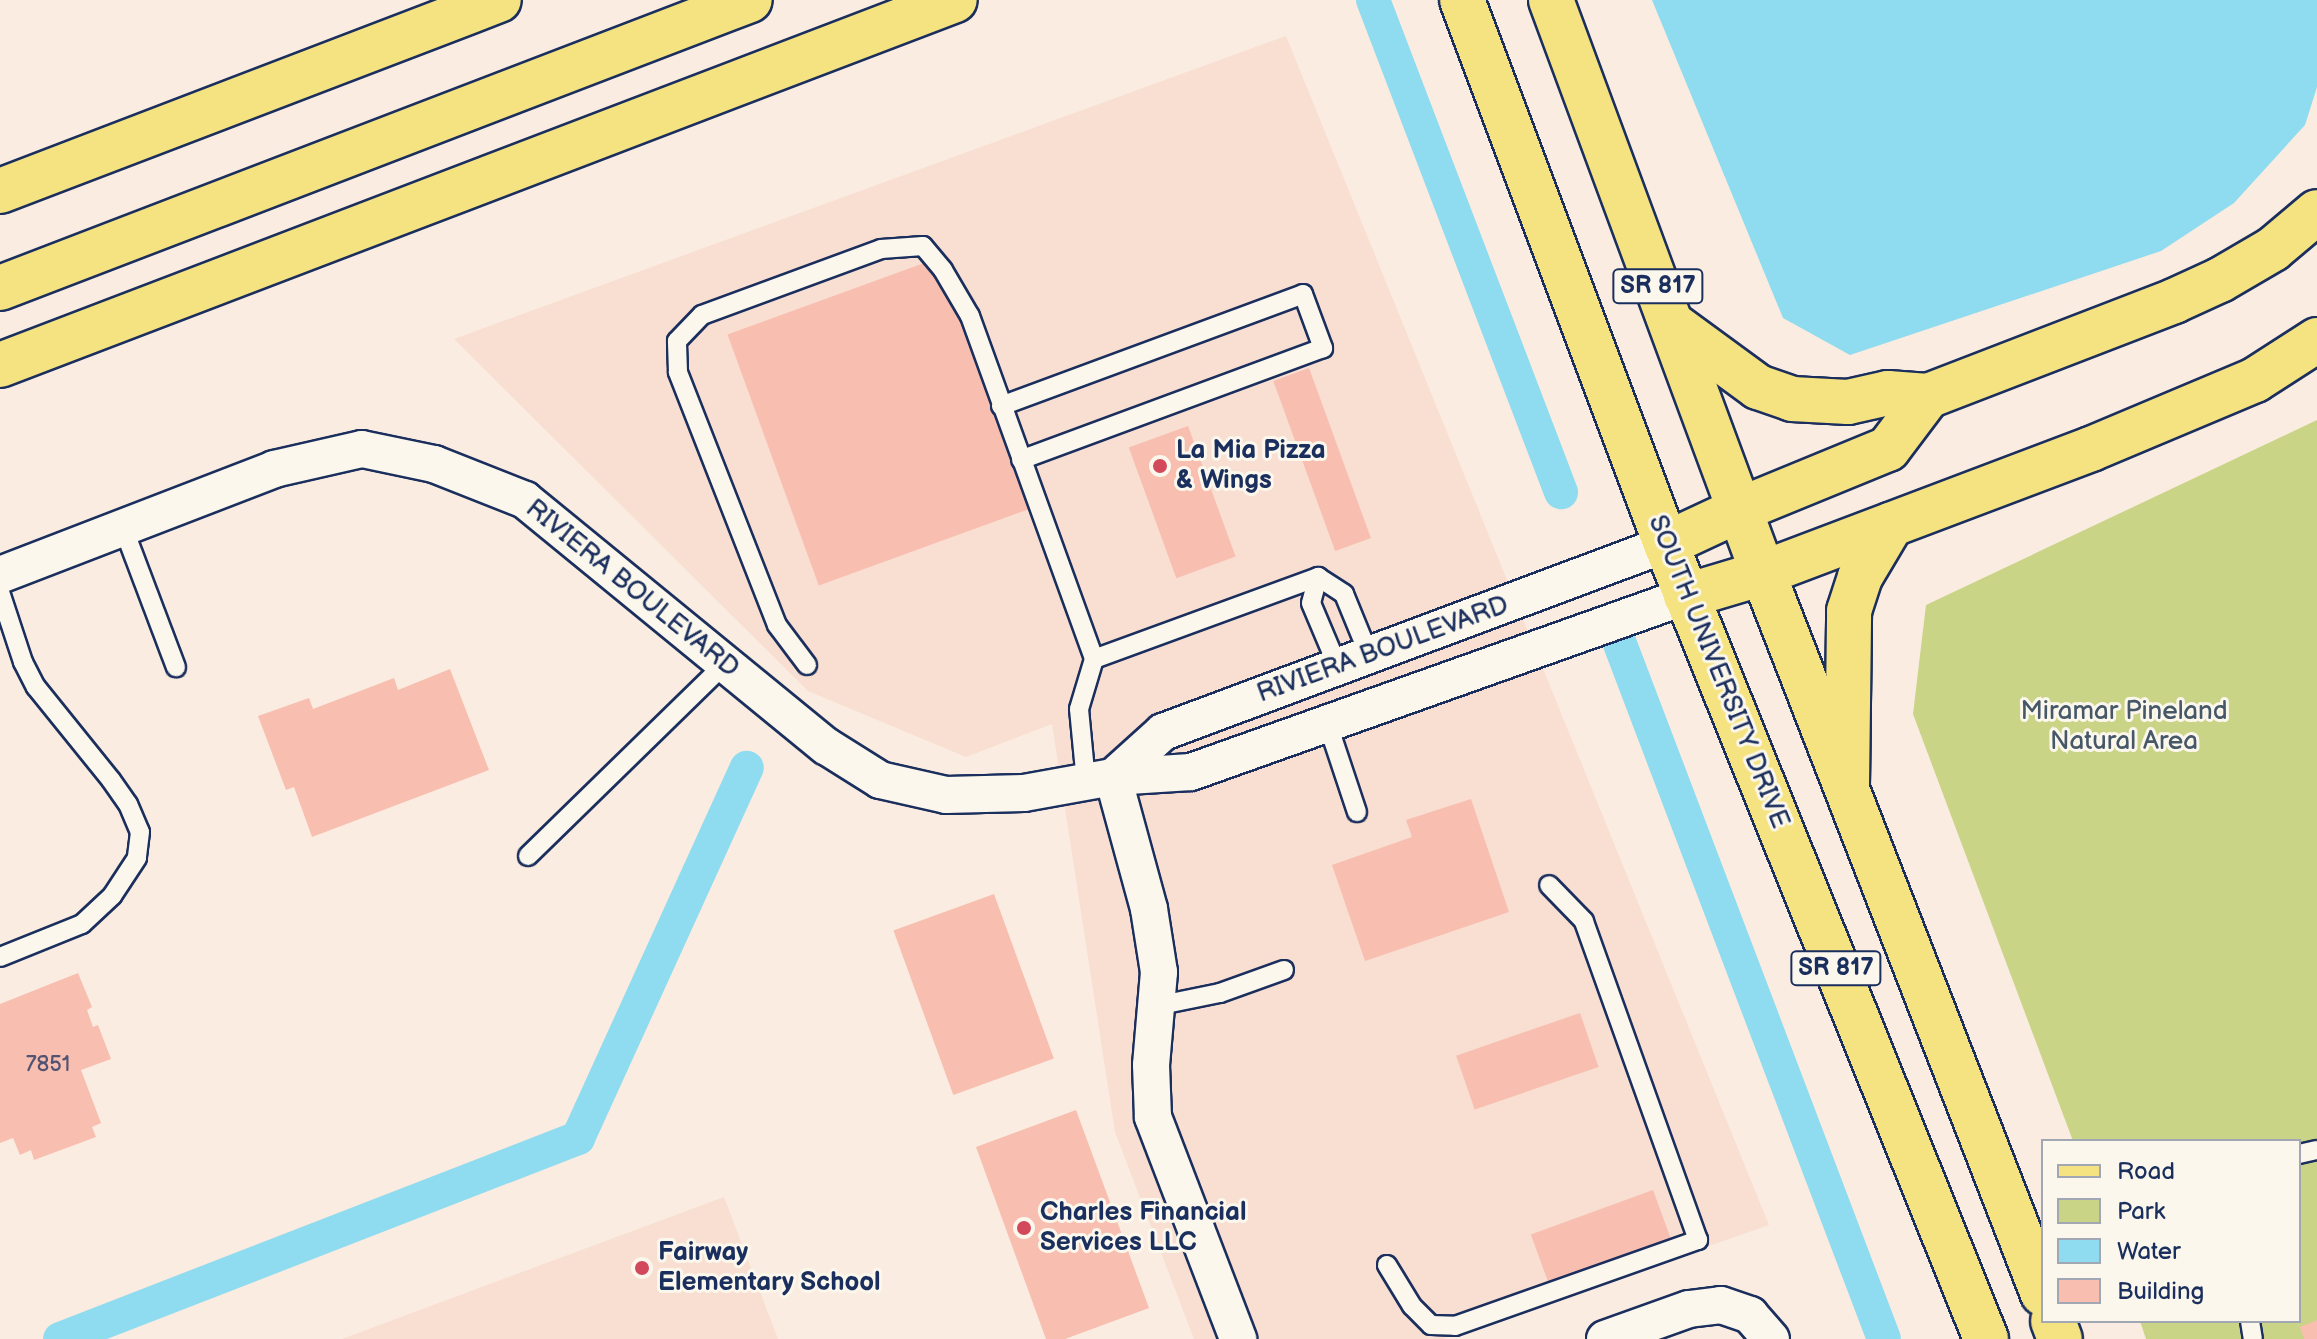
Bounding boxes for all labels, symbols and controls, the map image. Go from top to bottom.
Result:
road number: SR 817 [1612,266,1704,306]
place label: La Mia Pizza & Wings [1176,435,1326,496]
marker: La Mia Pizza & Wings [1151,457,1169,475]
street label: RIVIERA BOULEVARD [519,493,745,685]
street label: SOUTH UNIVERSITY DRIVE [1641,511,1795,833]
street label: RIVIERA BOULEVARD [1253,590,1513,710]
park label: Miramar Pineland Natural Area [2020,696,2228,758]
road number: SR 817 [1790,948,1882,988]
house number: 7851 [26,1052,70,1078]
legend [2041,1139,2301,1323]
text: Road [2117,1157,2175,1186]
place label: Charles Financial Services LLC [1040,1197,1246,1258]
text: Park [2117,1197,2165,1226]
marker: Charles Financial Services LLC [1015,1219,1033,1237]
place label: Fairway Elementary School [658,1237,881,1298]
text: Water [2117,1237,2181,1266]
marker: Fairway Elementary School [633,1259,651,1277]
text: Building [2117,1277,2204,1306]

